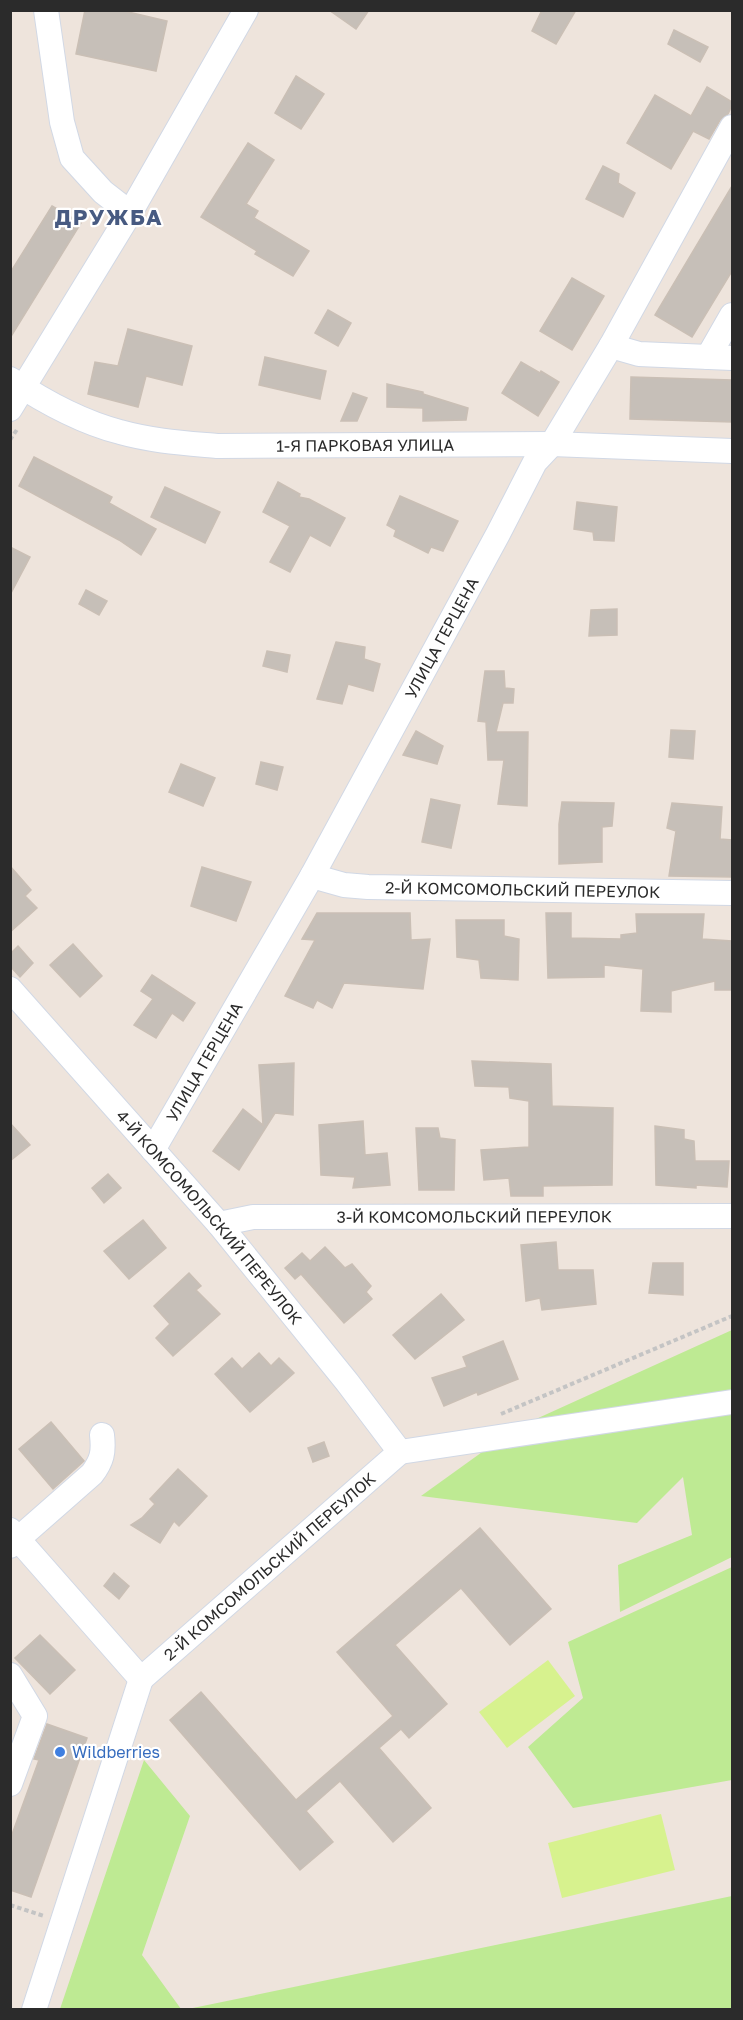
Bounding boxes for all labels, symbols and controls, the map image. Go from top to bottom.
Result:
district label: ДРУЖБА [55,203,163,230]
street label: 1-Я ПАРКОВАЯ УЛИЦА [276,435,454,456]
street label: УЛИЦА ГЕРЦЕНА [401,573,483,702]
street label: 2-Й КОМСОМОЛЬСКИЙ ПЕРЕУЛОК [385,877,660,902]
street label: УЛИЦА ГЕРЦЕНА [162,998,247,1125]
street label: 4-Й КОМСОМОЛЬСКИЙ ПЕРЕУЛОК [112,1106,306,1328]
street label: 3-Й КОМСОМОЛЬСКИЙ ПЕРЕУЛОК [337,1206,612,1227]
street label: 2-Й КОМСОМОЛЬСКИЙ ПЕРЕУЛОК [160,1468,380,1665]
place label: Wildberries [72,1742,160,1762]
marker: Wildberries [53,1745,67,1759]

